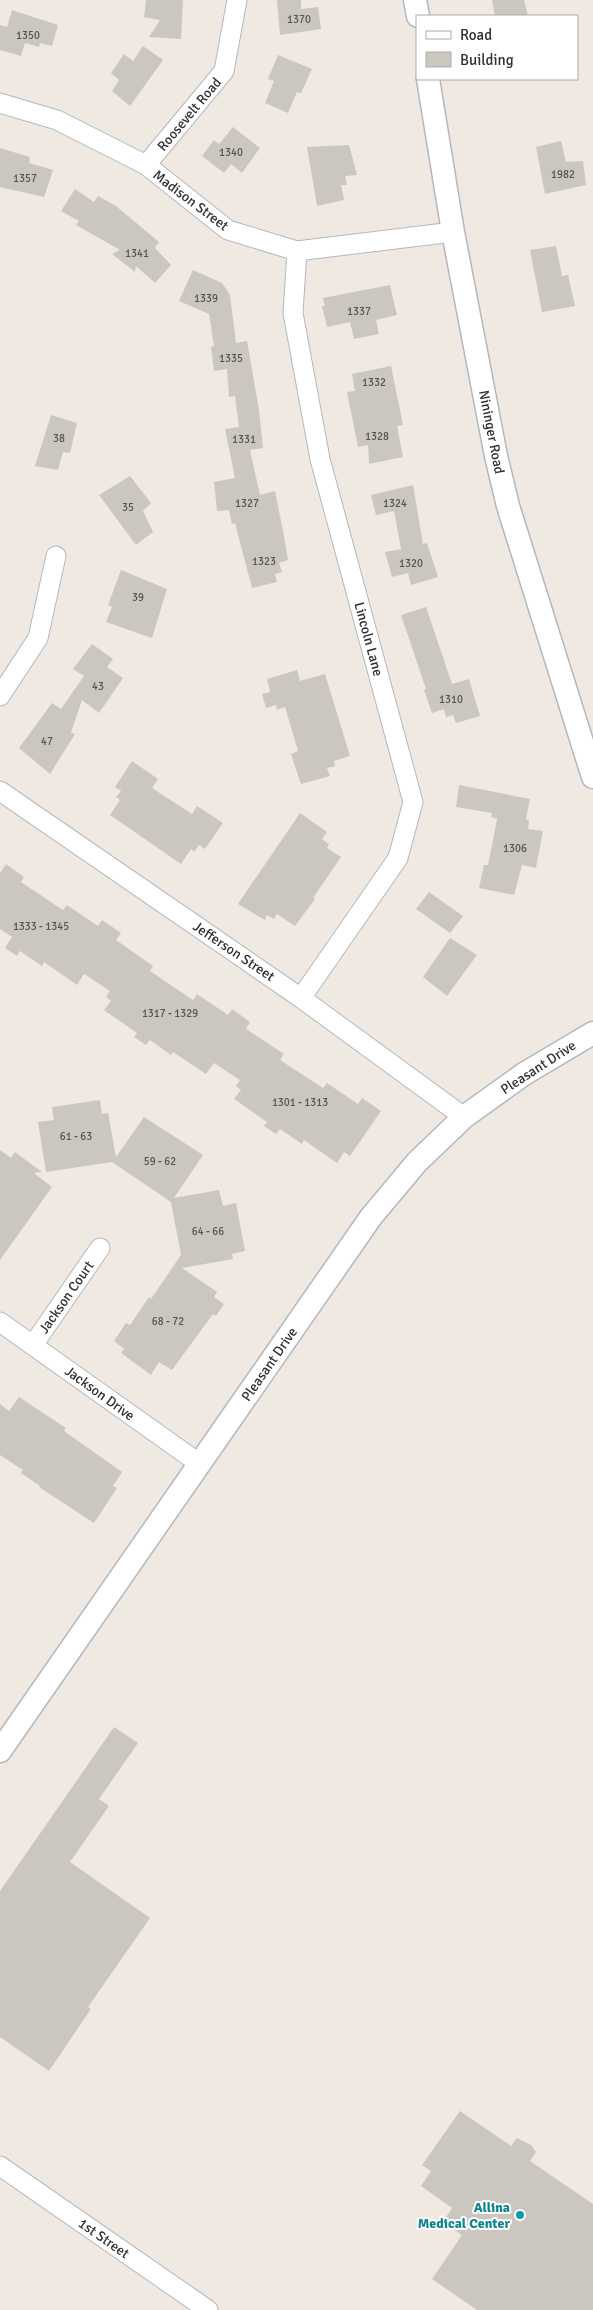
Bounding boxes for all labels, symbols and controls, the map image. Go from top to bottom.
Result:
house number: 1370 [287,13,311,26]
legend [416,15,578,80]
text: Road [460,26,492,44]
house number: 1350 [16,29,40,42]
text: Building [460,51,514,69]
street label: Roosevelt Road [154,74,225,155]
house number: 1340 [219,146,243,159]
street label: Madison Street [150,166,232,234]
house number: 1982 [551,168,575,181]
house number: 1357 [13,172,37,185]
house number: 1341 [125,247,149,260]
house number: 1339 [194,292,218,305]
house number: 1337 [347,305,371,318]
house number: 1335 [219,352,243,365]
house number: 1332 [362,376,386,389]
street label: Nininger Road [475,389,508,475]
house number: 1328 [365,430,389,443]
house number: 38 [53,432,65,445]
house number: 1331 [232,433,256,446]
house number: 1327 [235,497,259,510]
house number: 1324 [383,497,407,510]
house number: 35 [122,501,134,514]
house number: 1323 [252,555,276,568]
house number: 1320 [399,557,423,570]
house number: 39 [132,591,144,604]
street label: Lincoln Lane [350,600,387,678]
house number: 43 [92,680,104,693]
house number: 1310 [439,693,463,706]
house number: 47 [41,735,53,748]
house number: 1306 [503,842,527,855]
street label: Jefferson Street [190,918,278,985]
house number: 1333 - 1345 [13,920,69,933]
house number: 1317 - 1329 [142,1007,198,1020]
street label: Pleasant Drive [498,1037,579,1098]
house number: 1301 - 1313 [272,1096,328,1109]
house number: 61 - 63 [60,1130,92,1143]
house number: 59 - 62 [144,1155,176,1168]
house number: 64 - 66 [192,1225,224,1238]
street label: Jackson Court [35,1258,98,1337]
house number: 68 - 72 [152,1315,184,1328]
street label: Pleasant Drive [238,1324,301,1404]
street label: Jackson Drive [62,1362,138,1424]
place label: Allina Medical Center [418,2199,510,2232]
marker: Allina Medical Center [514,2209,526,2221]
street label: 1st Street [75,2215,132,2262]

